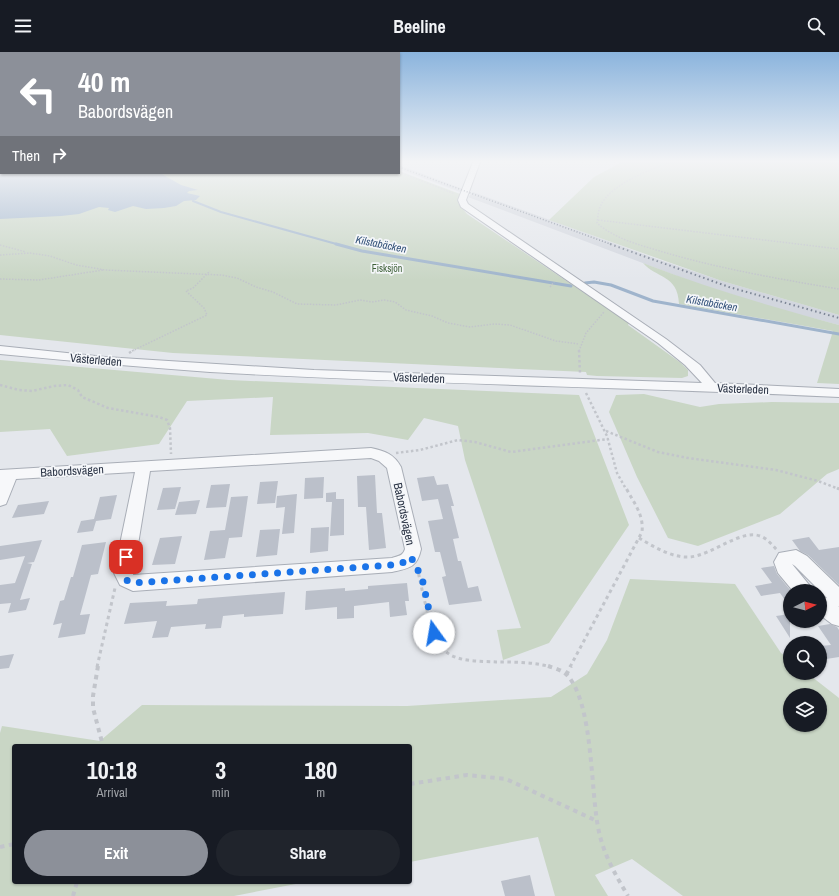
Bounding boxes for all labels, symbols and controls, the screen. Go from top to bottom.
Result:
text: Beeline [393,14,446,39]
icon: menu [12,15,34,37]
icon: search [805,15,827,37]
text: 40 m [78,63,130,101]
icon: left [12,68,64,120]
text: Babordsvägen [78,99,173,124]
icon: right [48,144,70,166]
text: Then [12,145,40,166]
water label: Kilstabäcken [354,232,408,256]
park label: Fisksjön [372,262,402,275]
water label: Kilstabäcken [685,292,739,314]
street label: Västerleden [70,350,122,370]
street label: Västerleden [393,369,445,387]
street label: Västerleden [717,380,769,398]
street label: Babordsvägen [40,461,104,481]
street label: Babordsvägen [390,481,418,547]
pin [109,540,143,574]
icon: arrive [115,546,137,568]
north arrow [783,584,827,628]
map controls [783,584,827,732]
position arrow [413,612,455,654]
button: search [783,636,827,680]
button: layers [783,688,827,732]
text: 10:18 [87,754,137,786]
text: 3 [215,754,226,786]
text: 180 [304,754,337,786]
text: Arrival [97,784,127,801]
text: min [212,784,230,801]
text: m [316,784,325,801]
button: Exit [24,830,208,876]
button: Share [216,830,400,876]

